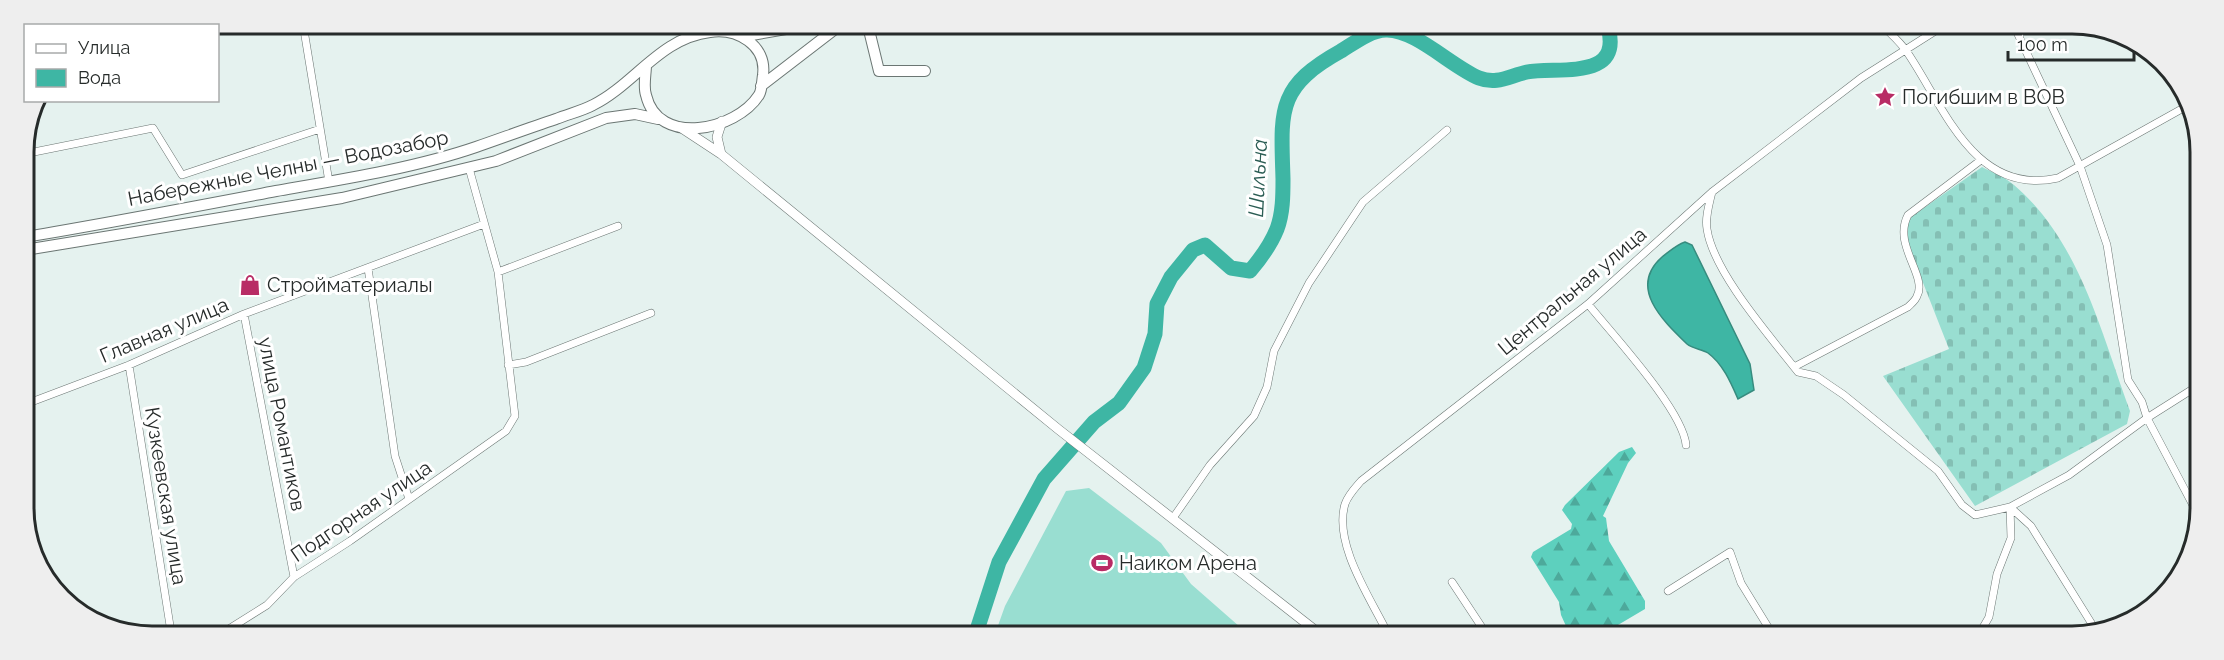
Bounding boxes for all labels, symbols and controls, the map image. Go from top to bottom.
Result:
legend [24,24,219,102]
scale bar [2008,24,2134,62]
text: 100 m [2017,34,2068,55]
text: Улица [78,37,130,58]
text: Вода [78,67,121,88]
place icon: Погибшим в ВОВ [1873,85,1897,109]
place label: Погибшим в ВОВ [1902,85,2065,109]
street label: Набережные Челны — Водозабор [126,125,450,211]
water label: Шильна [1243,138,1272,218]
street label: Центральная улица [1493,222,1651,360]
shop icon: Стройматериалы [238,273,262,297]
place label: Стройматериалы [267,273,432,297]
street label: Главная улица [96,292,232,368]
street label: улица Романтиков [253,335,311,513]
street label: Кузкеевская улица [140,405,192,587]
street label: Подгорная улица [286,455,436,567]
sports icon: Наиком Арена [1090,551,1114,575]
place label: Наиком Арена [1119,551,1257,575]

